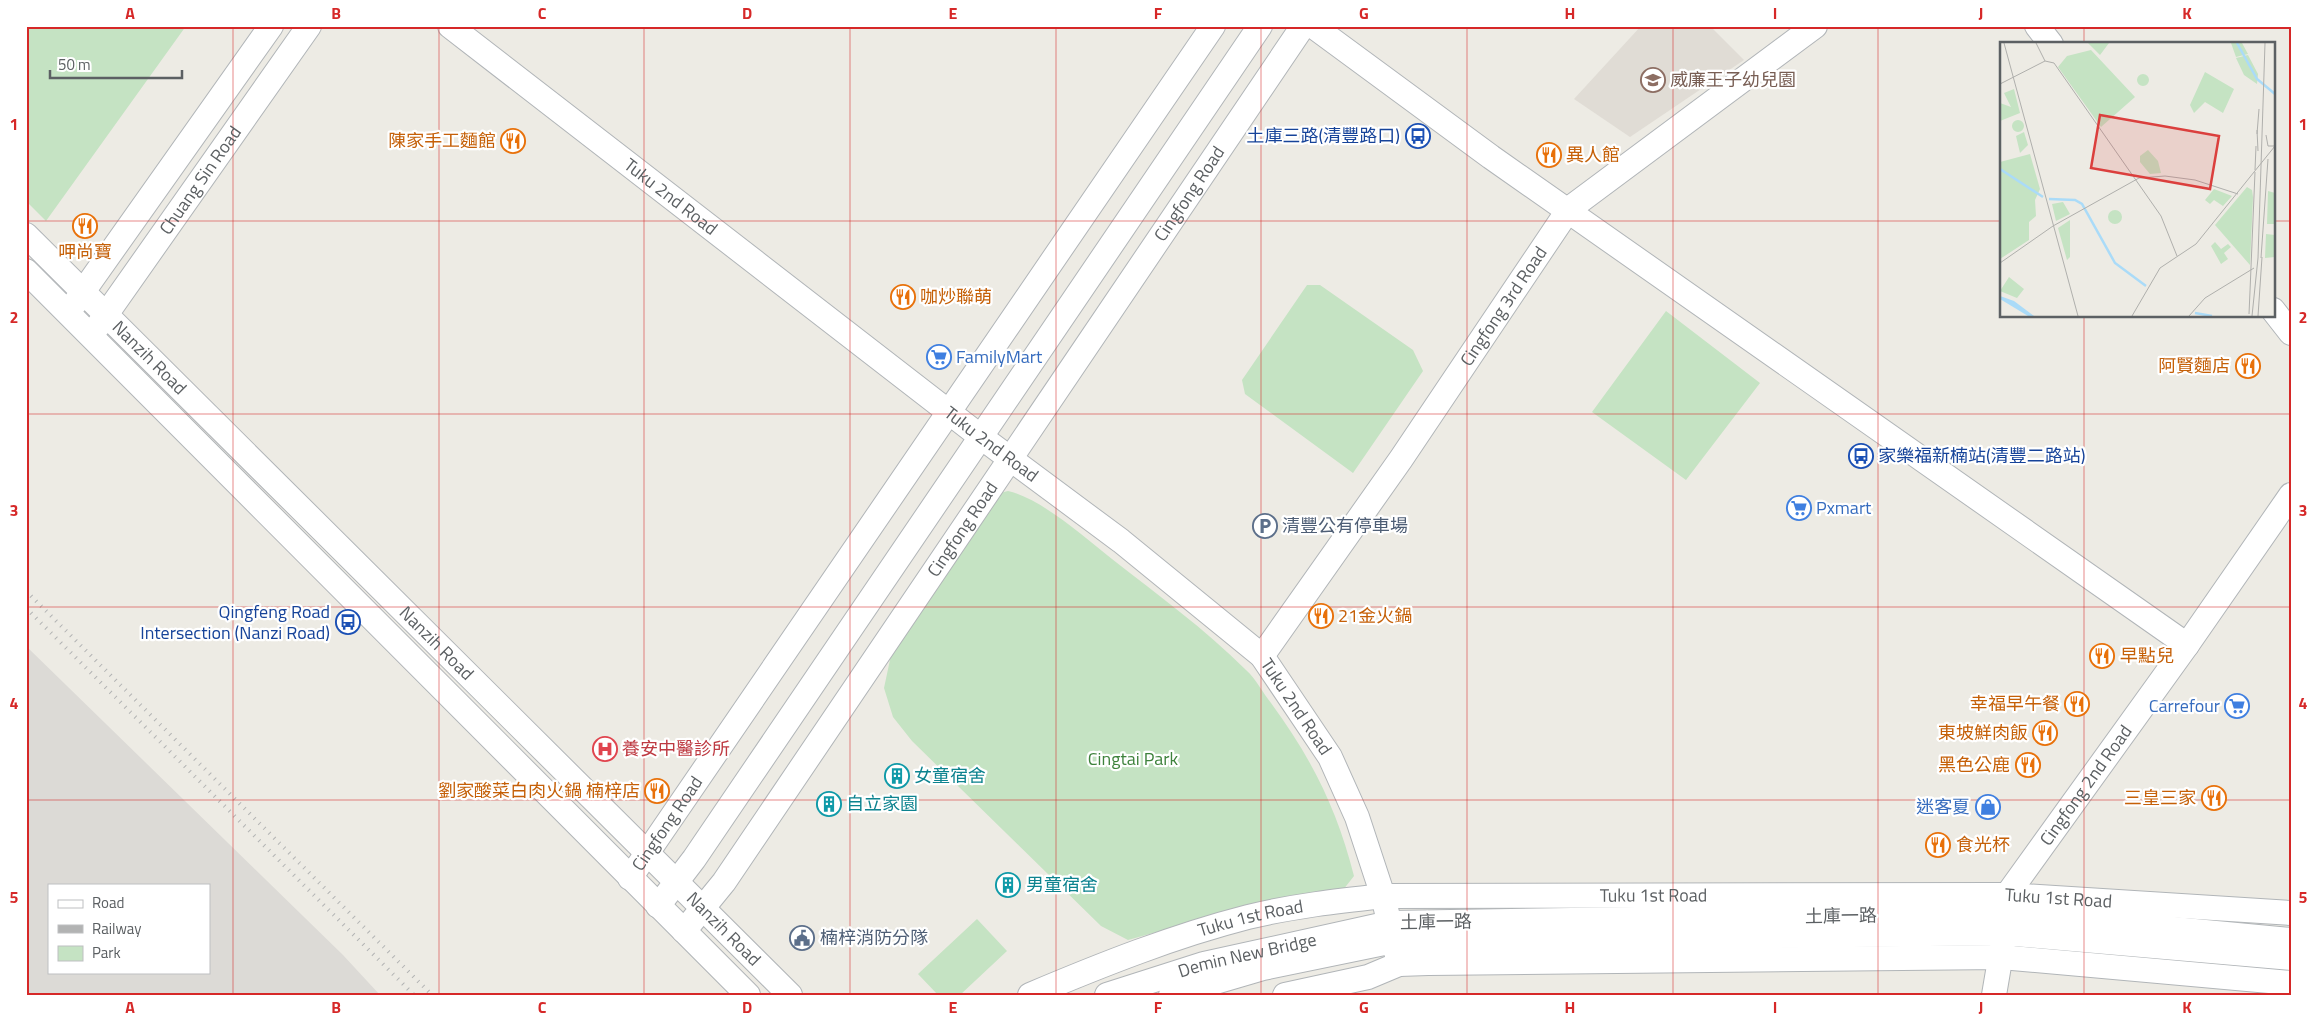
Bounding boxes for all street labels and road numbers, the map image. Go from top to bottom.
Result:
street label: Chuang Sin Road [152,120,248,240]
street label: Cingfong Road [1147,141,1231,247]
street label: Tuku 2nd Road [618,151,723,241]
street label: Cingfong 3rd Road [1453,241,1553,372]
street label: Nanzih Road [106,314,193,401]
street label: Tuku 2nd Road [939,399,1044,488]
street label: Cingfong Road [920,476,1004,582]
street label: Nanzih Road [393,600,480,686]
street label: Tuku 2nd Road [1254,653,1339,760]
street label: Cingfong 2nd Road [2033,719,2138,851]
street label: Cingfong Road [625,770,709,876]
street label: Tuku 1st Road [1600,881,1707,909]
street label: Tuku 1st Road [2004,881,2113,915]
street label: Nanzih Road [681,885,767,972]
street label: Tuku 1st Road [1194,892,1305,944]
street label: 土庫一路 [1805,901,1877,930]
street label: 土庫一路 [1400,907,1472,936]
street label: Demin New Bridge [1175,926,1319,984]

